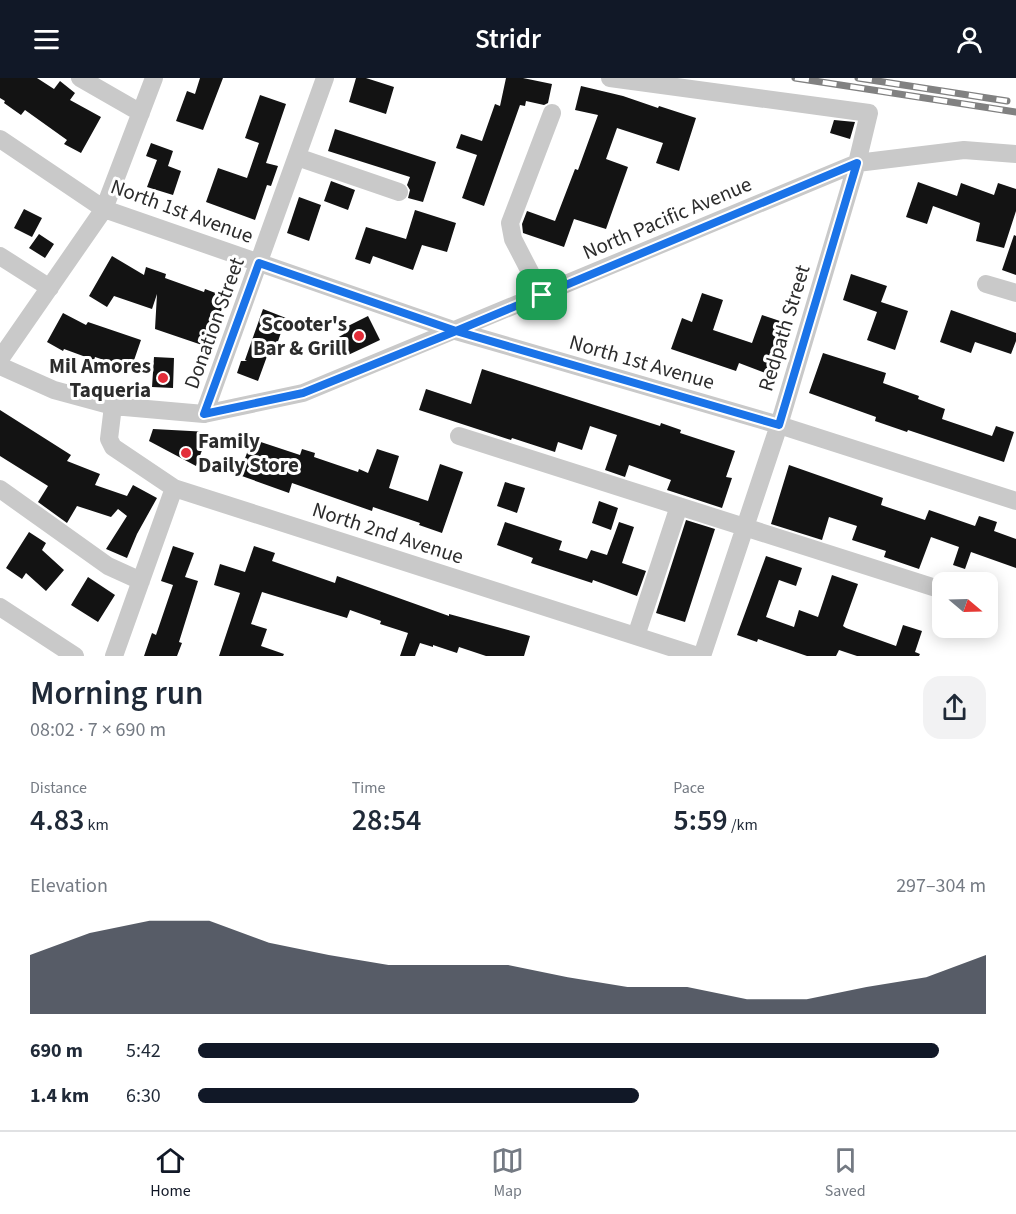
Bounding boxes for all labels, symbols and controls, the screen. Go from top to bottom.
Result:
text: Stridr [475,20,541,59]
icon: menu [30,23,63,56]
icon: person [953,23,986,56]
street label: North Pacific Avenue [578,169,756,267]
street label: North 1st Avenue [106,171,258,251]
street label: Donation Street [176,253,252,393]
street label: Redpath Street [751,261,817,395]
pin [516,269,567,320]
icon: arrive [525,278,558,311]
place label: Scooter's Bar & Grill [253,309,347,363]
street label: North 1st Avenue [566,327,718,397]
marker: Scooter's Bar & Grill [352,329,366,343]
place label: Mil Amores Taqueria [49,351,151,405]
marker: Mil Amores Taqueria [156,371,170,385]
place label: Family Daily Store [198,426,299,480]
marker: Family Daily Store [179,446,193,460]
street label: North 2nd Avenue [308,494,468,572]
north arrow [932,572,998,638]
map controls [932,572,998,638]
text: Morning run [30,670,204,717]
button: share [923,676,986,739]
text: 08:02 · 7 × 690 m [30,716,166,744]
text: Distance [30,777,87,799]
text: Time [352,777,385,799]
text: Pace [673,777,705,799]
text: 4.83 [30,799,84,842]
text: 28:54 [352,799,421,842]
text: 5:59 [673,799,728,842]
text: km [84,814,109,836]
text: /km [728,814,758,836]
text: Elevation [30,872,108,900]
text: 297–304 m [896,872,986,900]
text: 690 m [30,1037,83,1065]
text: 5:42 [126,1037,161,1065]
text: 1.4 km [30,1082,89,1110]
text: 6:30 [126,1082,161,1110]
tab: Home [150,1144,191,1202]
tab: Map [491,1144,524,1202]
tab: Saved [825,1144,866,1202]

